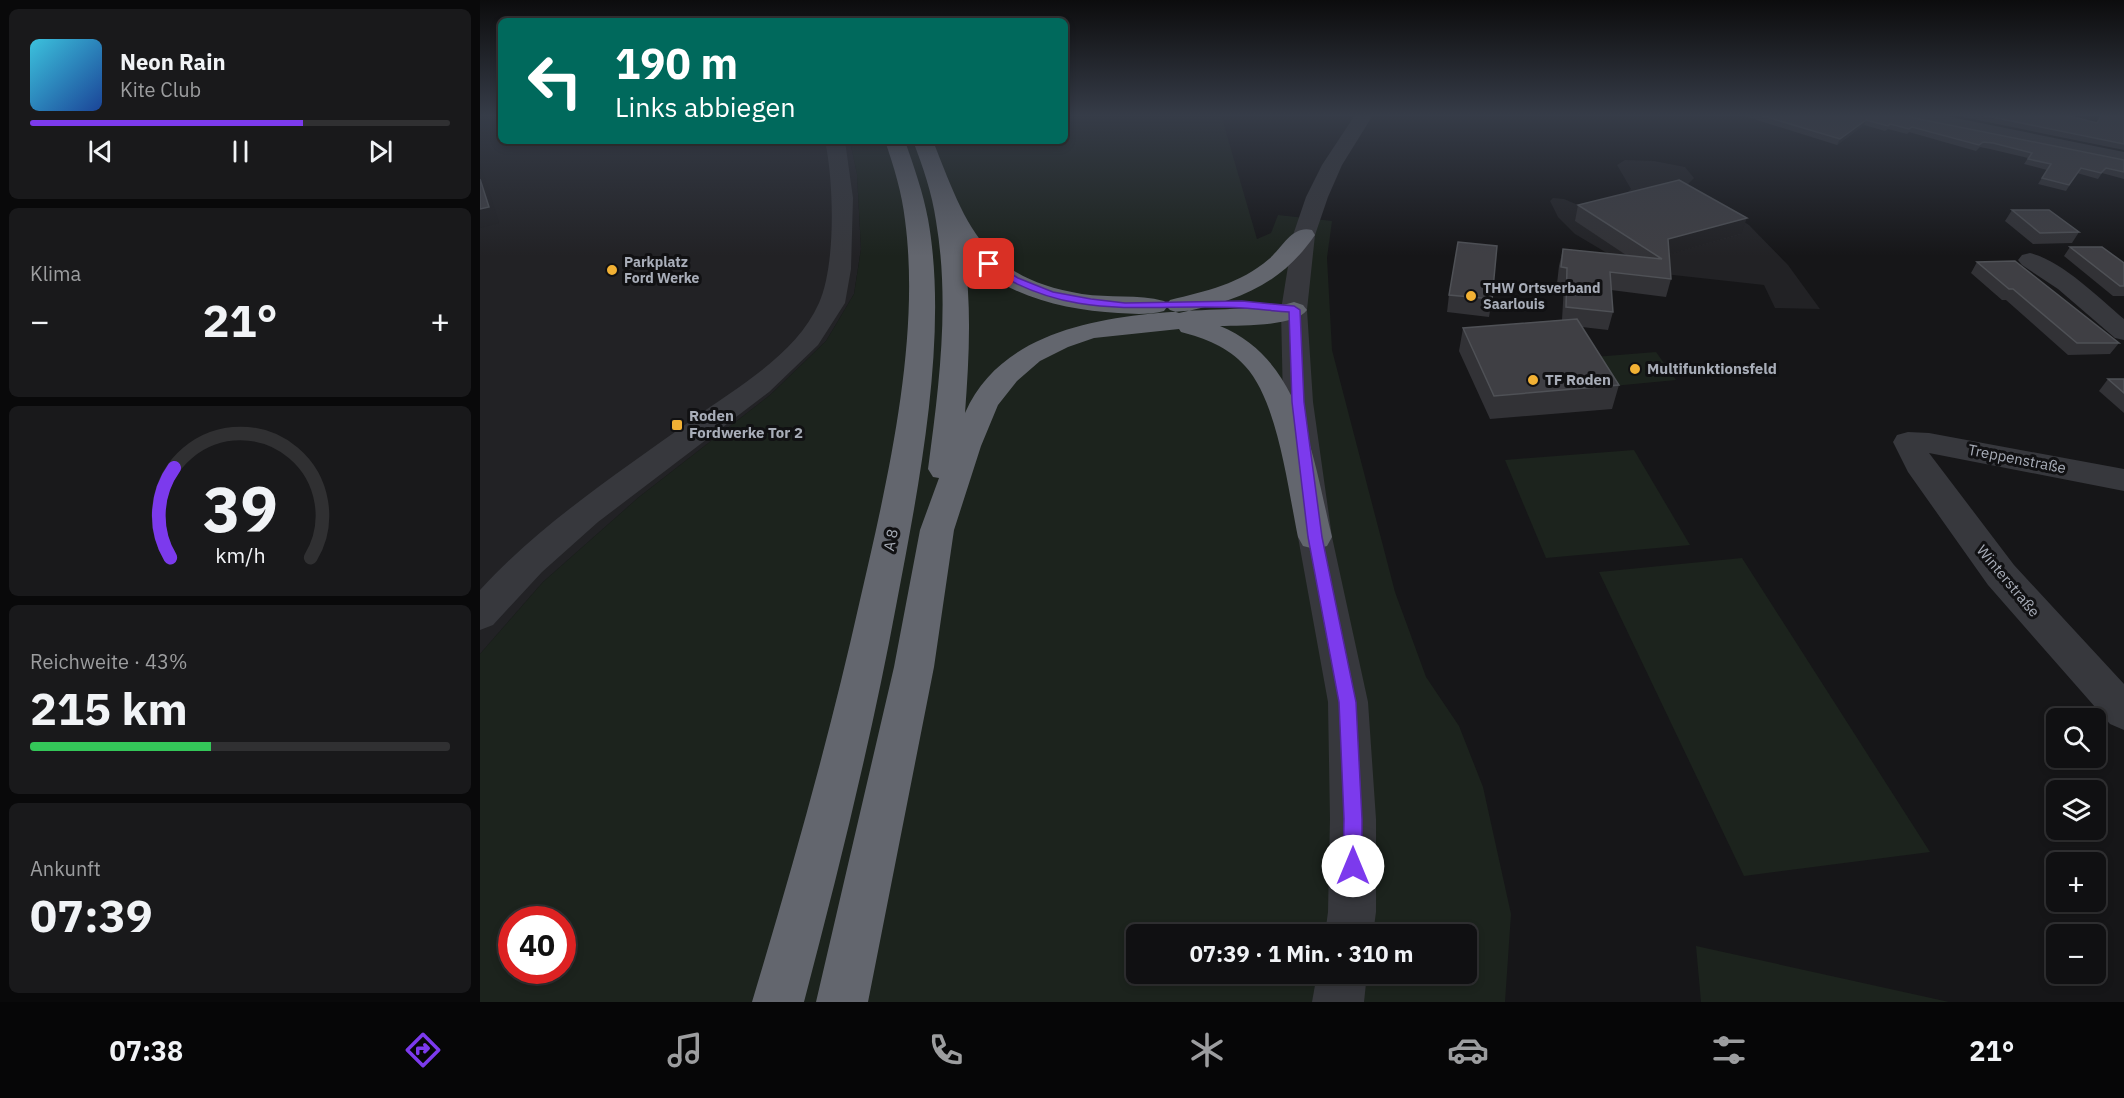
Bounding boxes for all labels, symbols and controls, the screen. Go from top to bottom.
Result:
text: 190 m [615,36,738,91]
icon: left [516,42,594,120]
text: Neon Rain [120,47,226,76]
text: Kite Club [120,76,201,103]
text: Links abbiegen [615,89,796,124]
icon: previous [84,135,117,168]
icon: pause [224,135,257,168]
icon: next [364,135,397,168]
pin [963,238,1014,289]
icon: arrive [972,247,1005,280]
place label: Parkplatz Ford Werke [624,253,700,287]
text: Klima [30,260,81,287]
marker: Parkplatz Ford Werke [605,263,619,277]
place label: THW Ortsverband Saarlouis [1483,279,1600,313]
marker: THW Ortsverband Saarlouis [1464,289,1478,303]
text: 21° [202,291,278,349]
text: − [30,299,50,342]
text: + [430,299,450,342]
place label: Multifunktionsfeld [1647,359,1777,378]
marker: Multifunktionsfeld [1628,362,1642,376]
place label: TF Roden [1545,370,1611,389]
marker: TF Roden [1526,373,1540,387]
place label: Roden Fordwerke Tor 2 [689,406,803,442]
marker: Roden Fordwerke Tor 2 [670,418,684,432]
street label: Treppenstraße [1966,440,2068,477]
text: 39 [203,468,277,549]
street label: A 8 [879,527,902,553]
text: km/h [215,541,265,569]
street label: Winterstraße [1973,541,2044,621]
text: Reichweite · 43% [30,648,187,675]
text: 215 km [30,679,188,737]
map controls [2046,708,2106,984]
button: search [2046,708,2106,768]
button: layers [2046,780,2106,840]
position arrow [1321,834,1385,898]
button: + [2046,852,2106,912]
text: Ankunft [30,855,101,882]
text: 07:39 [30,886,153,944]
speed limit sign: 40 [498,906,576,984]
button: − [2046,924,2106,984]
text: 07:39 · 1 Min. · 310 m [1190,939,1413,968]
icon: directions [402,1029,444,1071]
icon: music [664,1029,706,1071]
icon: phone [925,1029,967,1071]
icon: climate [1186,1029,1228,1071]
icon: car [1447,1029,1489,1071]
icon: filters [1708,1029,1750,1071]
text: 07:38 [110,1033,183,1068]
text: 21° [1969,1033,2014,1068]

